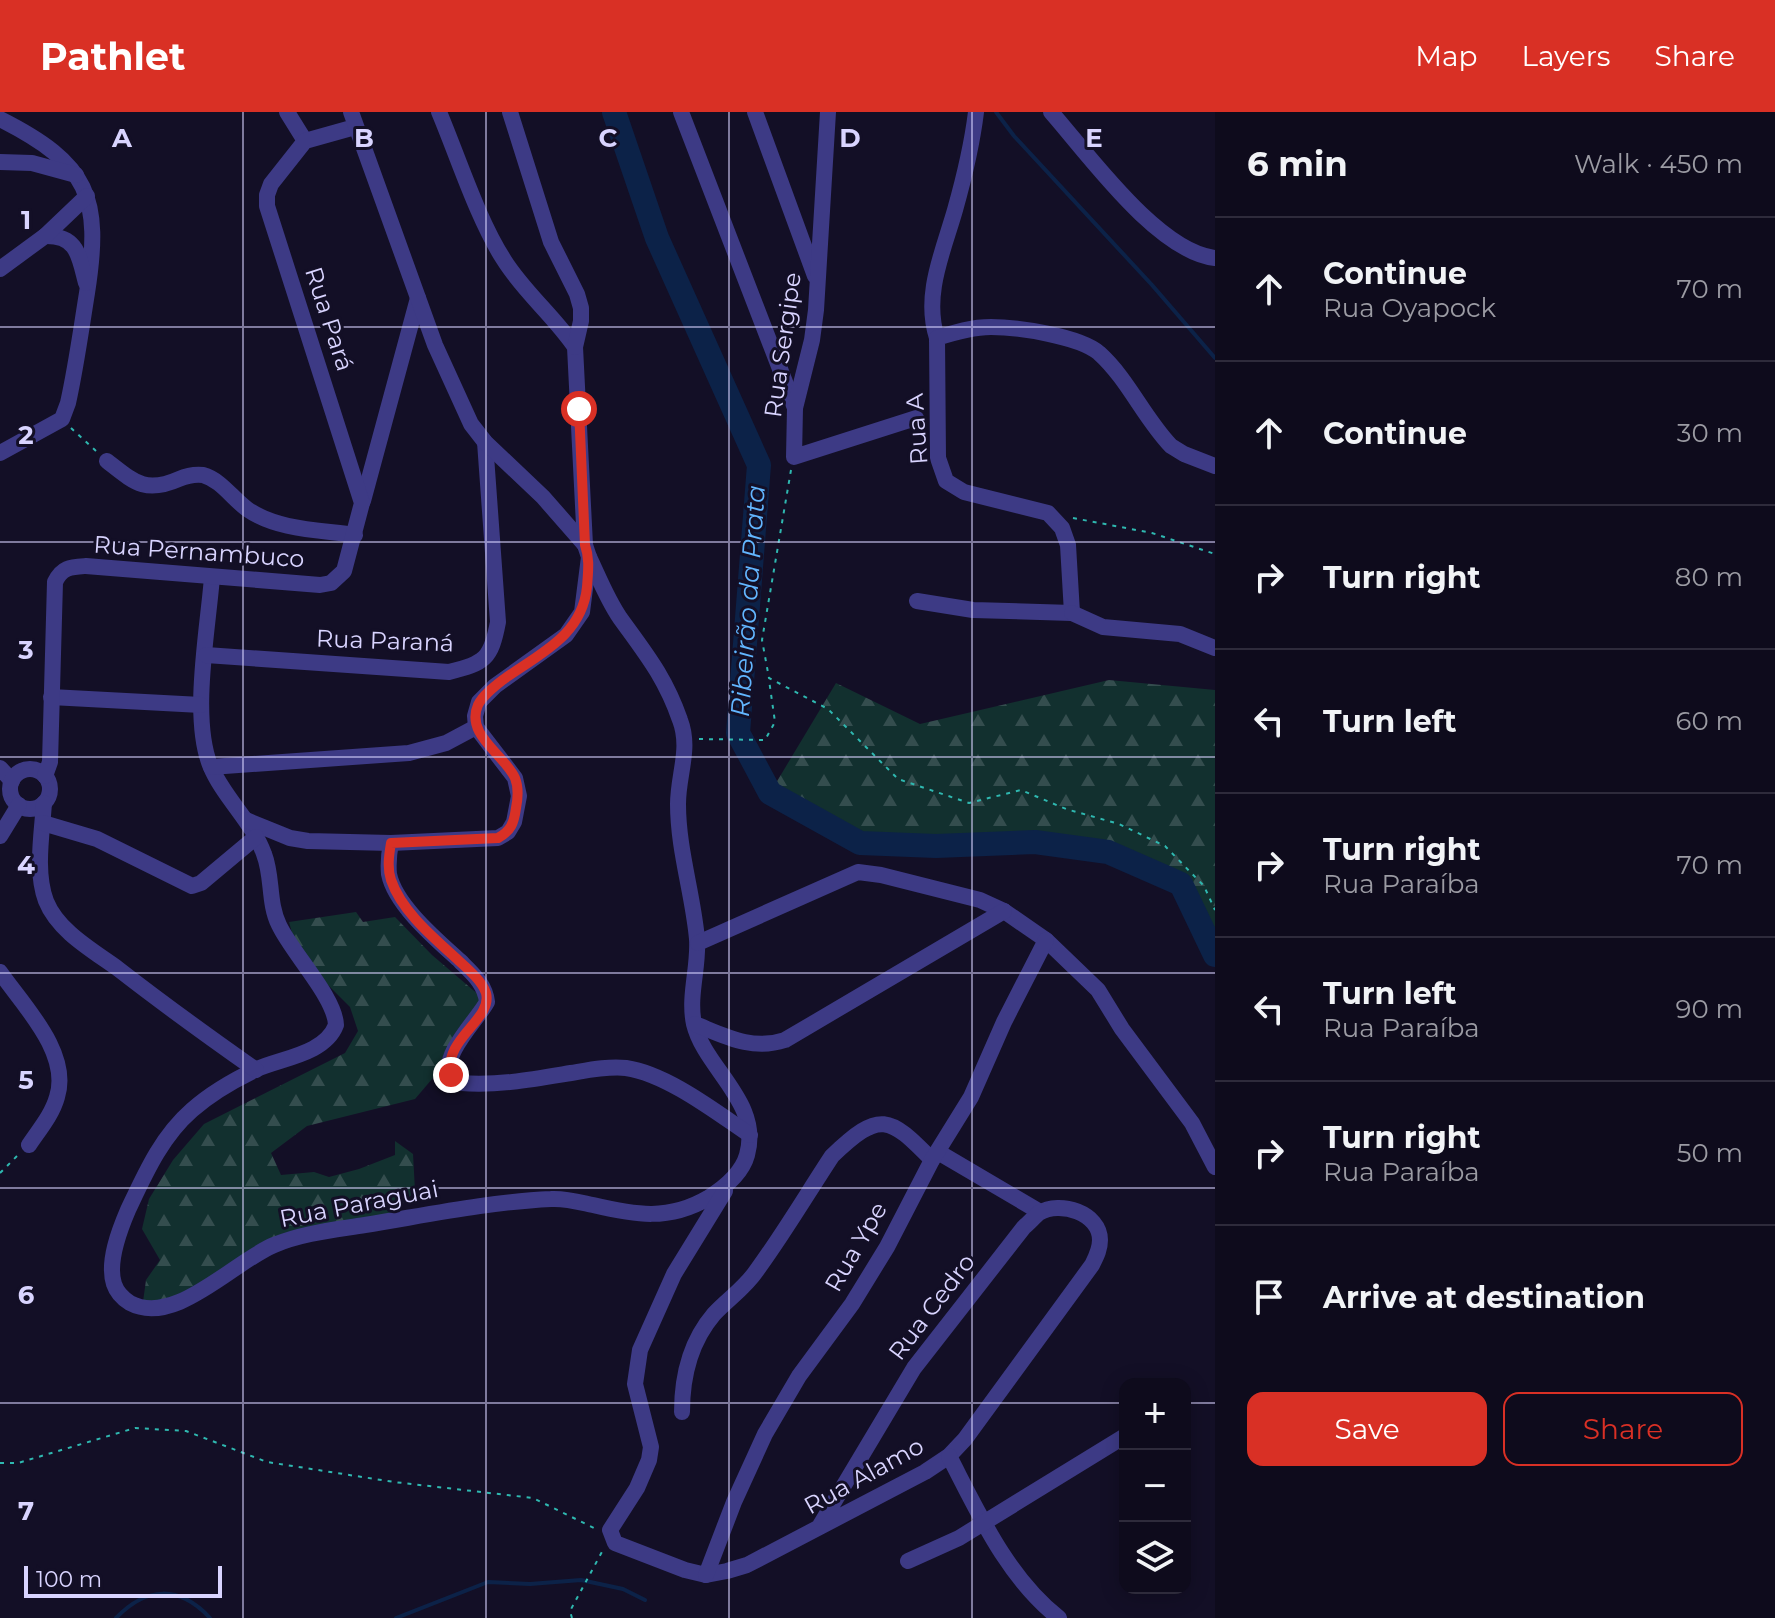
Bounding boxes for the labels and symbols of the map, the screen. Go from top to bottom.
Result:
text: A [111,122,133,154]
text: B [354,122,374,154]
text: C [599,122,618,154]
text: D [839,122,861,154]
text: E [1085,122,1103,154]
text: 1 [21,204,31,236]
street label: Rua Pará [299,263,360,375]
street label: Rua Sergipe [758,271,807,419]
route start [561,391,597,427]
street label: Rua A [900,392,933,466]
text: 2 [18,419,34,451]
water label: Ribeirão da Prata [724,484,772,718]
street label: Rua Pernambuco [93,530,305,573]
street label: Rua Paraná [315,624,455,657]
text: 3 [17,634,34,666]
text: 4 [17,849,35,881]
route end [433,1057,469,1093]
text: 5 [18,1064,34,1096]
street label: Rua Paraguai [277,1174,441,1233]
street label: Rua Ype [818,1197,893,1297]
street label: Rua Cedro [882,1248,981,1366]
text: 6 [18,1279,35,1311]
street label: Rua Alamo [799,1431,929,1520]
text: 7 [18,1495,34,1527]
scale bar [24,1562,222,1598]

